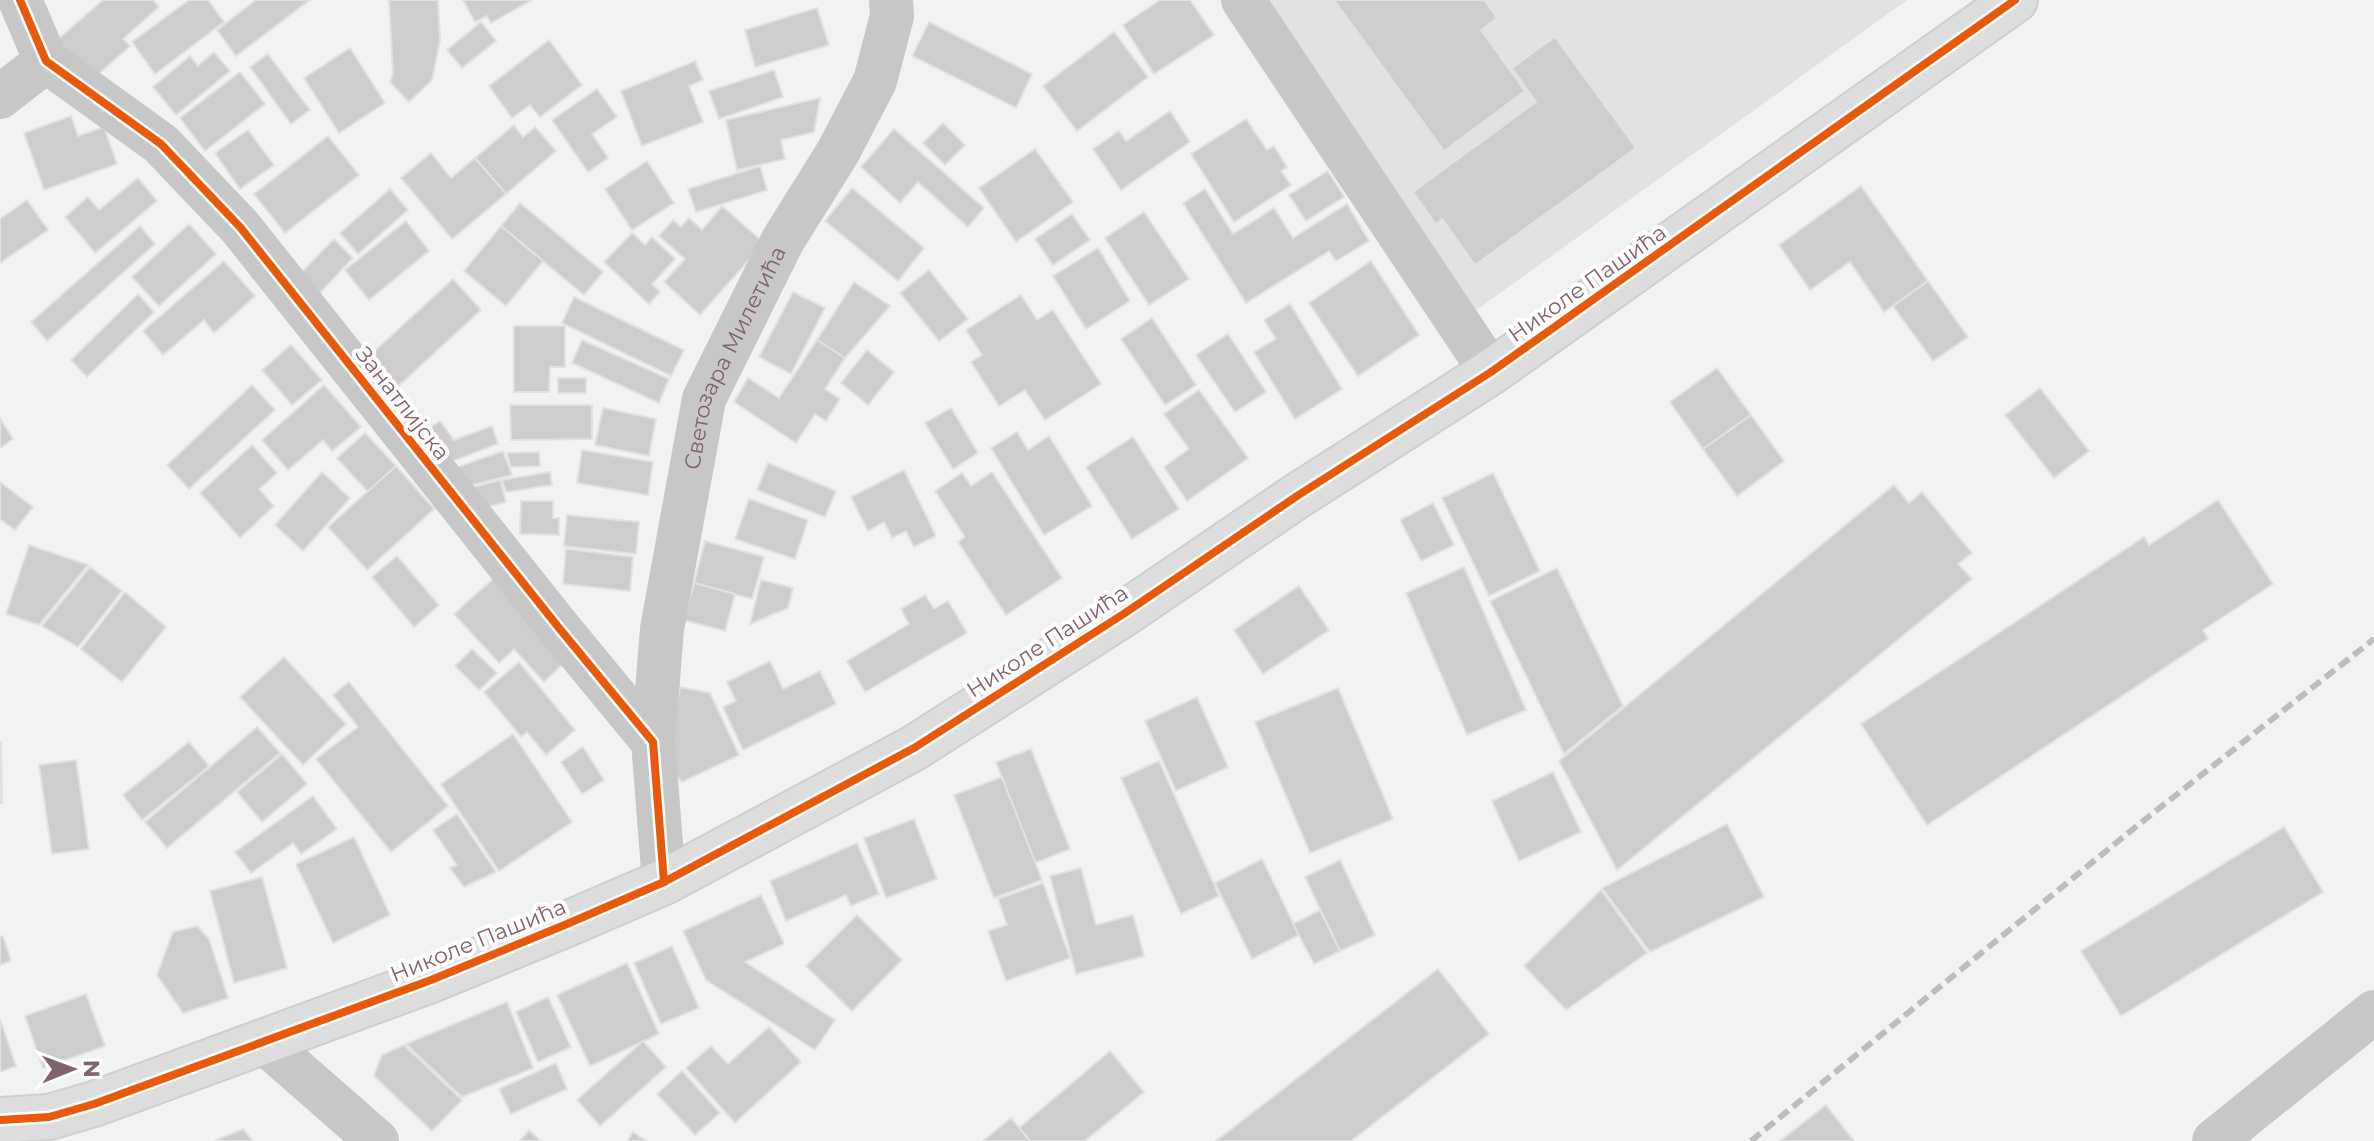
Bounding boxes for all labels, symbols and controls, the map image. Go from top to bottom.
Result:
street label: Николе Пашића [1503,219,1672,348]
street label: Светозара Милетића [678,242,792,472]
street label: Занатлијска [350,341,455,465]
street label: Николе Пашића [962,579,1133,704]
street label: Николе Пашића [386,893,570,988]
north arrow [32,1029,112,1109]
text: N [78,1060,105,1078]

